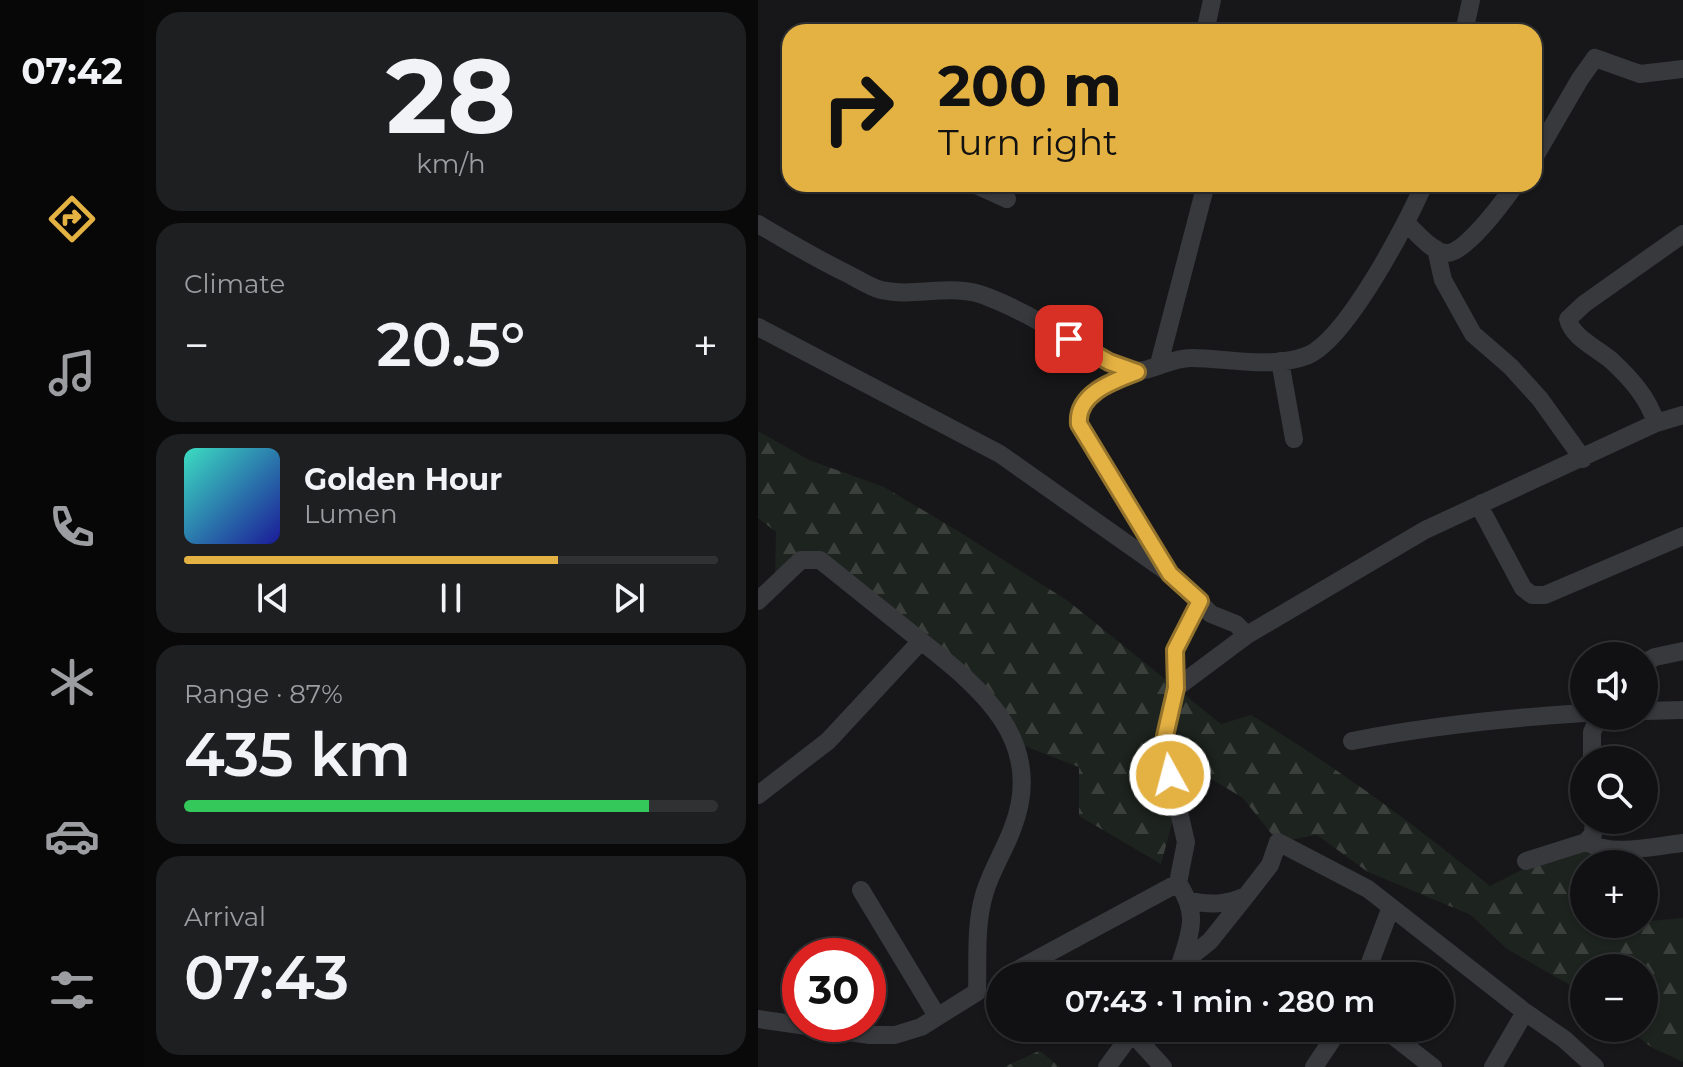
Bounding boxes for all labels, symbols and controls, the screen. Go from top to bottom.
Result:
text: 28 [386,32,516,159]
text: 07:42 [21,49,123,93]
text: 200 m [938,52,1122,120]
icon: right [806,56,910,160]
text: Turn right [938,120,1118,164]
text: km/h [416,148,486,180]
icon: directions [44,191,100,247]
text: Climate [184,268,285,300]
pin [1035,305,1103,373]
text: 20.5° [377,308,525,381]
icon: arrive [1047,317,1091,361]
text: − [184,318,209,372]
text: + [693,318,718,372]
icon: music [44,345,100,401]
text: Golden Hour [304,461,502,498]
text: Lumen [304,498,397,530]
icon: phone [44,499,100,555]
icon: previous [251,576,295,620]
icon: pause [429,576,473,620]
icon: next [607,576,651,620]
map controls [1570,642,1658,1042]
button: sound [1570,642,1658,730]
icon: climate [44,654,100,710]
text: Range · 87% [184,678,343,710]
text: 435 km [184,718,411,791]
position arrow [1128,733,1212,817]
button: search [1570,746,1658,834]
icon: car [44,808,100,864]
button: + [1570,850,1658,938]
text: Arrival [184,901,266,933]
speed limit sign: 30 [782,938,886,1042]
text: 07:43 [184,941,349,1014]
button: − [1570,954,1658,1042]
icon: filters [44,962,100,1018]
text: 07:43 · 1 min · 280 m [1065,983,1375,1020]

